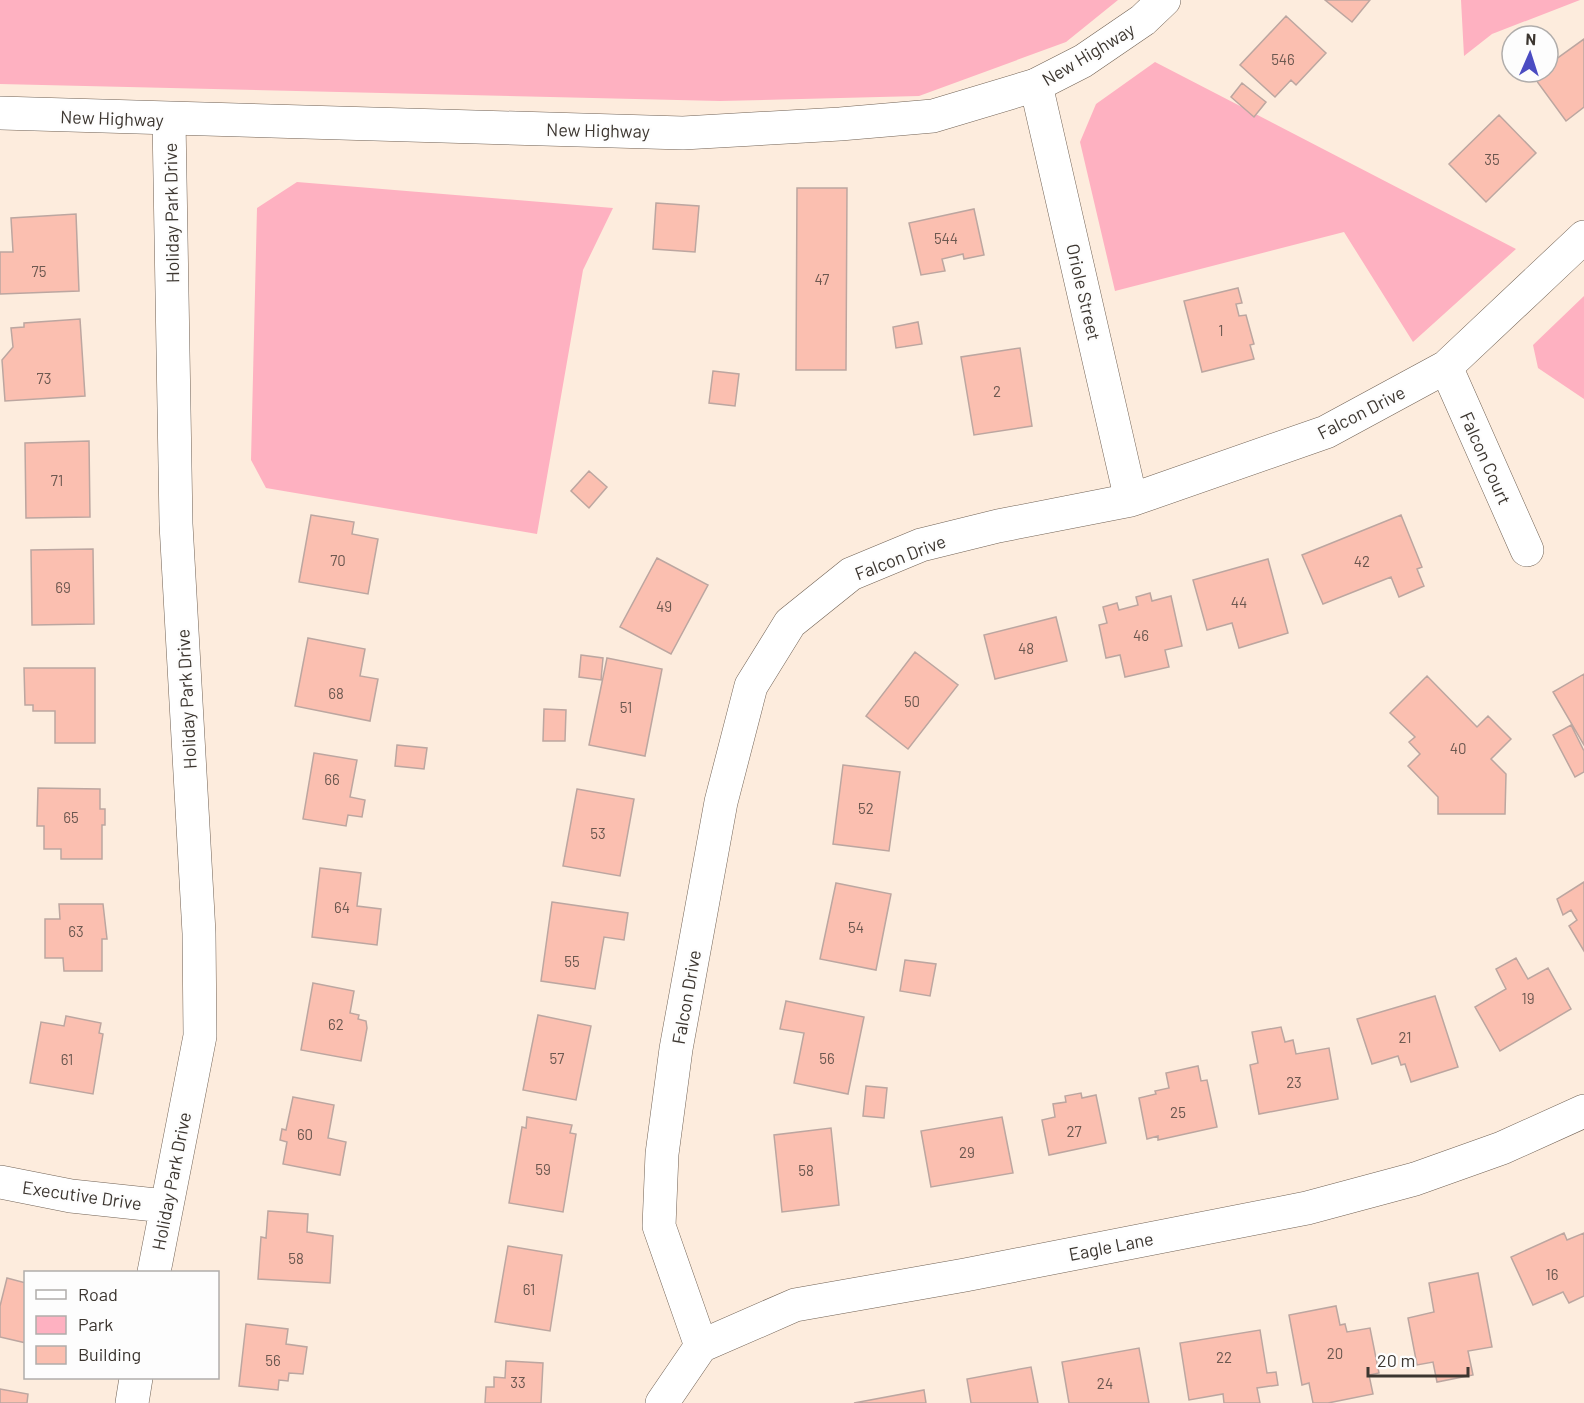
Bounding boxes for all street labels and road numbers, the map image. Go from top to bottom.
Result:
street label: New Highway [1038,18,1138,90]
street label: New Highway [60,105,164,131]
street label: New Highway [546,118,650,142]
street label: Holiday Park Drive [159,143,183,283]
street label: Oriole Street [1062,241,1106,343]
street label: Falcon Drive [1313,381,1409,443]
street label: Falcon Court [1456,408,1516,508]
street label: Falcon Drive [851,530,949,584]
street label: Holiday Park Drive [171,628,201,770]
street label: Falcon Drive [667,948,705,1046]
street label: Holiday Park Drive [147,1110,195,1252]
street label: Executive Drive [21,1176,143,1214]
street label: Eagle Lane [1067,1227,1155,1265]

